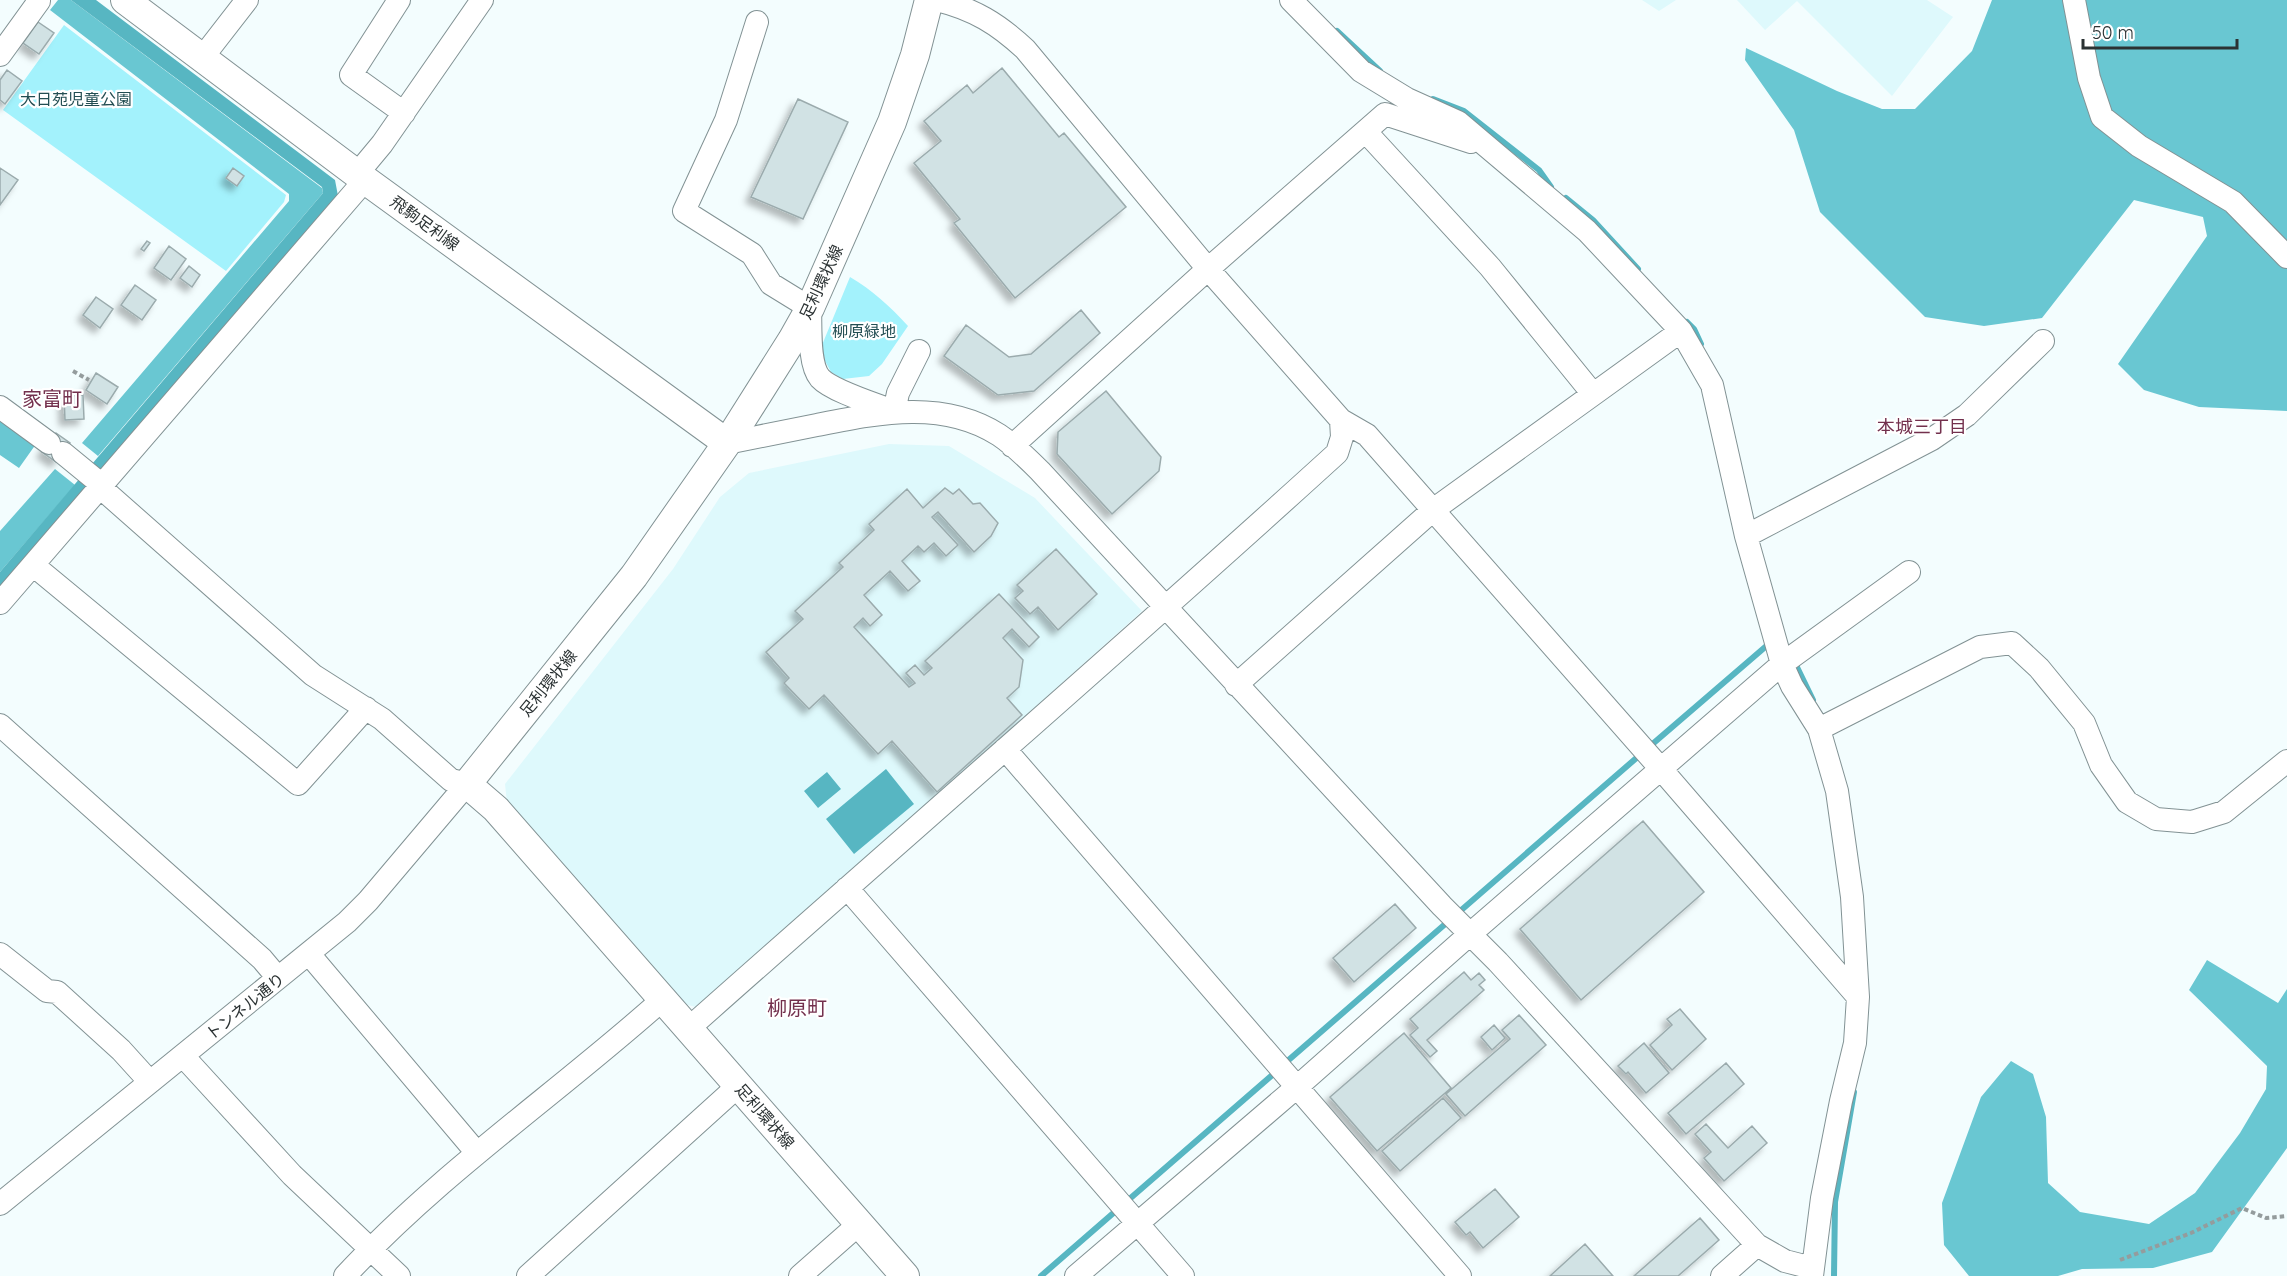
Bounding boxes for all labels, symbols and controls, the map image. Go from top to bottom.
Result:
scale bar [2083,12,2238,50]
text: 50 m [2092,21,2134,44]
park label: 大日苑児童公園 [20,89,132,109]
street label: 飛駒足利線 [387,191,463,255]
street label: 足利環状線 [795,242,847,322]
park label: 柳原緑地 [832,321,896,341]
district label: 家富町 [22,386,82,411]
district label: 本城三丁目 [1877,415,1967,438]
street label: 足利環状線 [515,646,581,720]
street label: トンネル通り [202,968,288,1044]
district label: 柳原町 [767,995,827,1020]
street label: 足利環状線 [731,1079,799,1153]

